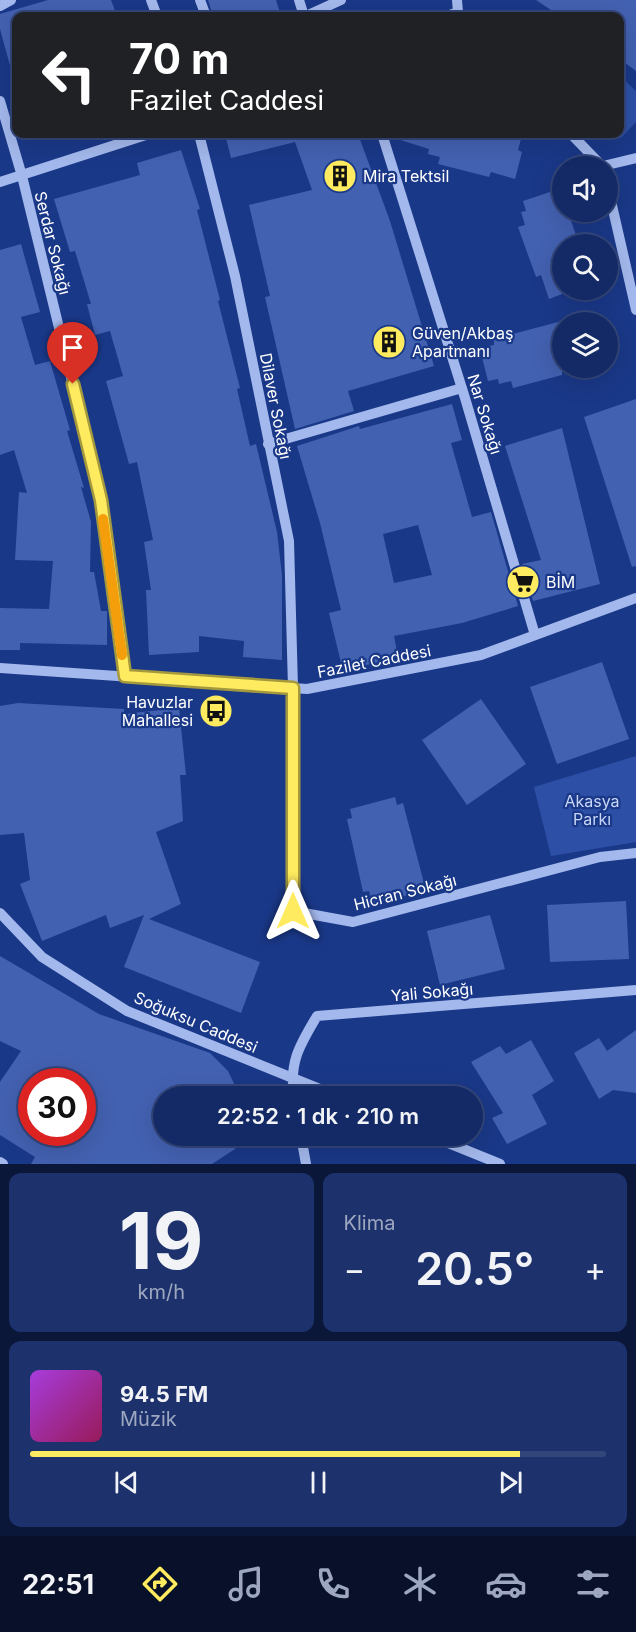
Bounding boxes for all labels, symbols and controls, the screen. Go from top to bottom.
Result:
text: 70 m [129,33,229,84]
icon: left [30,36,108,114]
text: Fazilet Caddesi [129,84,324,117]
map controls [552,156,618,378]
button: sound [552,156,618,222]
building icon: Mira Tektsil [322,158,358,194]
place label: Mira Tektsil [363,166,449,186]
street label: Serdar Sokağı [30,189,76,297]
button: search [552,234,618,300]
button: layers [552,312,618,378]
pin [47,322,98,384]
place label: Güven/Akbaş Apartmanı [412,323,513,361]
building icon: Güven/Akbaş Apartmanı [371,324,407,360]
icon: arrive [56,331,89,364]
street label: Dilaver Sokağı [256,351,296,461]
street label: Nar Sokağı [463,371,507,457]
supermarket icon: BİM [505,564,541,600]
place label: BİM [546,572,575,592]
street label: Fazilet Caddesi [315,640,433,682]
place label: Havuzlar Mahallesi [122,692,193,730]
bus stop icon: Havuzlar Mahallesi [198,693,234,729]
park label: Akasya Parkı [564,791,620,829]
street label: Hicran Sokağı [352,870,458,914]
position arrow [261,879,325,943]
street label: Yali Sokağı [390,978,474,1006]
street label: Soğuksu Caddesi [131,987,261,1057]
speed limit sign: 30 [18,1068,96,1146]
text: 22:52 · 1 dk · 210 m [217,1103,419,1129]
text: 19 [119,1193,203,1288]
text: Klima [344,1211,395,1235]
text: 20.5° [415,1241,534,1296]
text: − [344,1249,365,1289]
text: + [584,1249,606,1289]
text: km/h [137,1280,185,1304]
text: 94.5 FM [120,1381,208,1407]
text: Müzik [120,1407,177,1431]
icon: previous [110,1466,143,1499]
icon: pause [302,1466,335,1499]
icon: next [494,1466,527,1499]
icon: directions [139,1563,181,1605]
icon: music [225,1563,267,1605]
icon: phone [312,1563,354,1605]
icon: climate [399,1563,441,1605]
icon: car [485,1563,527,1605]
icon: filters [572,1563,614,1605]
text: 22:51 [22,1568,94,1601]

